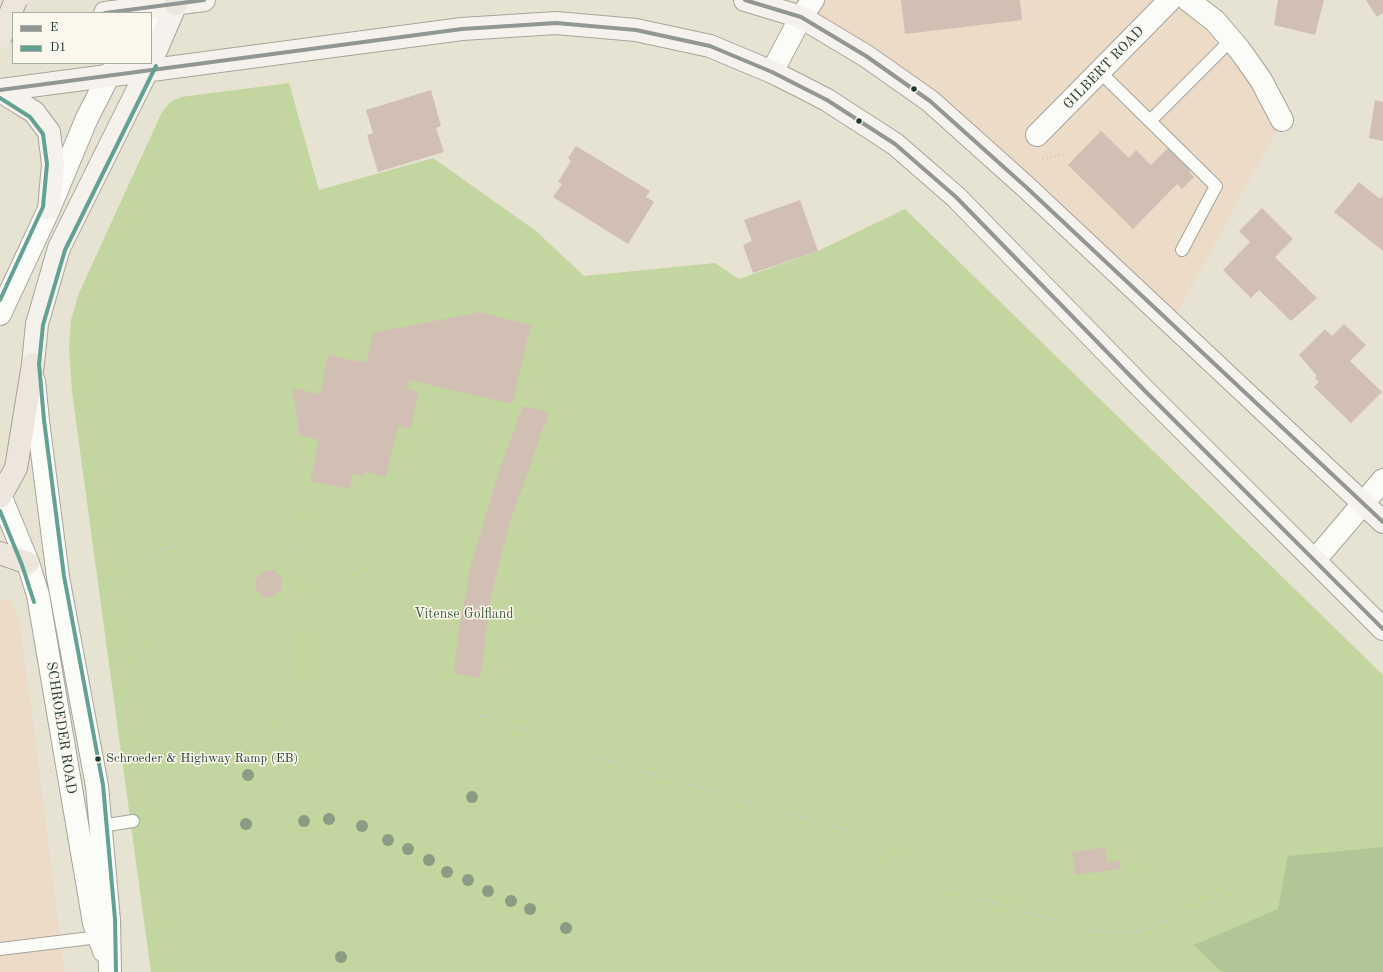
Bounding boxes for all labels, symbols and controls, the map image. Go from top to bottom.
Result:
legend [12,12,152,64]
text: E [50,22,58,34]
street label: GILBERT ROAD [1060,23,1148,113]
text: D1 [50,42,66,54]
unlabelled marker [909,84,919,94]
unlabelled marker [854,116,864,126]
park label: Vitense Golfland [414,606,514,622]
street label: SCHROEDER ROAD [42,661,80,795]
place label: Schroeder & Highway Ramp (EB) [106,751,298,767]
marker: Schroeder & Highway Ramp (EB) [93,754,103,764]

